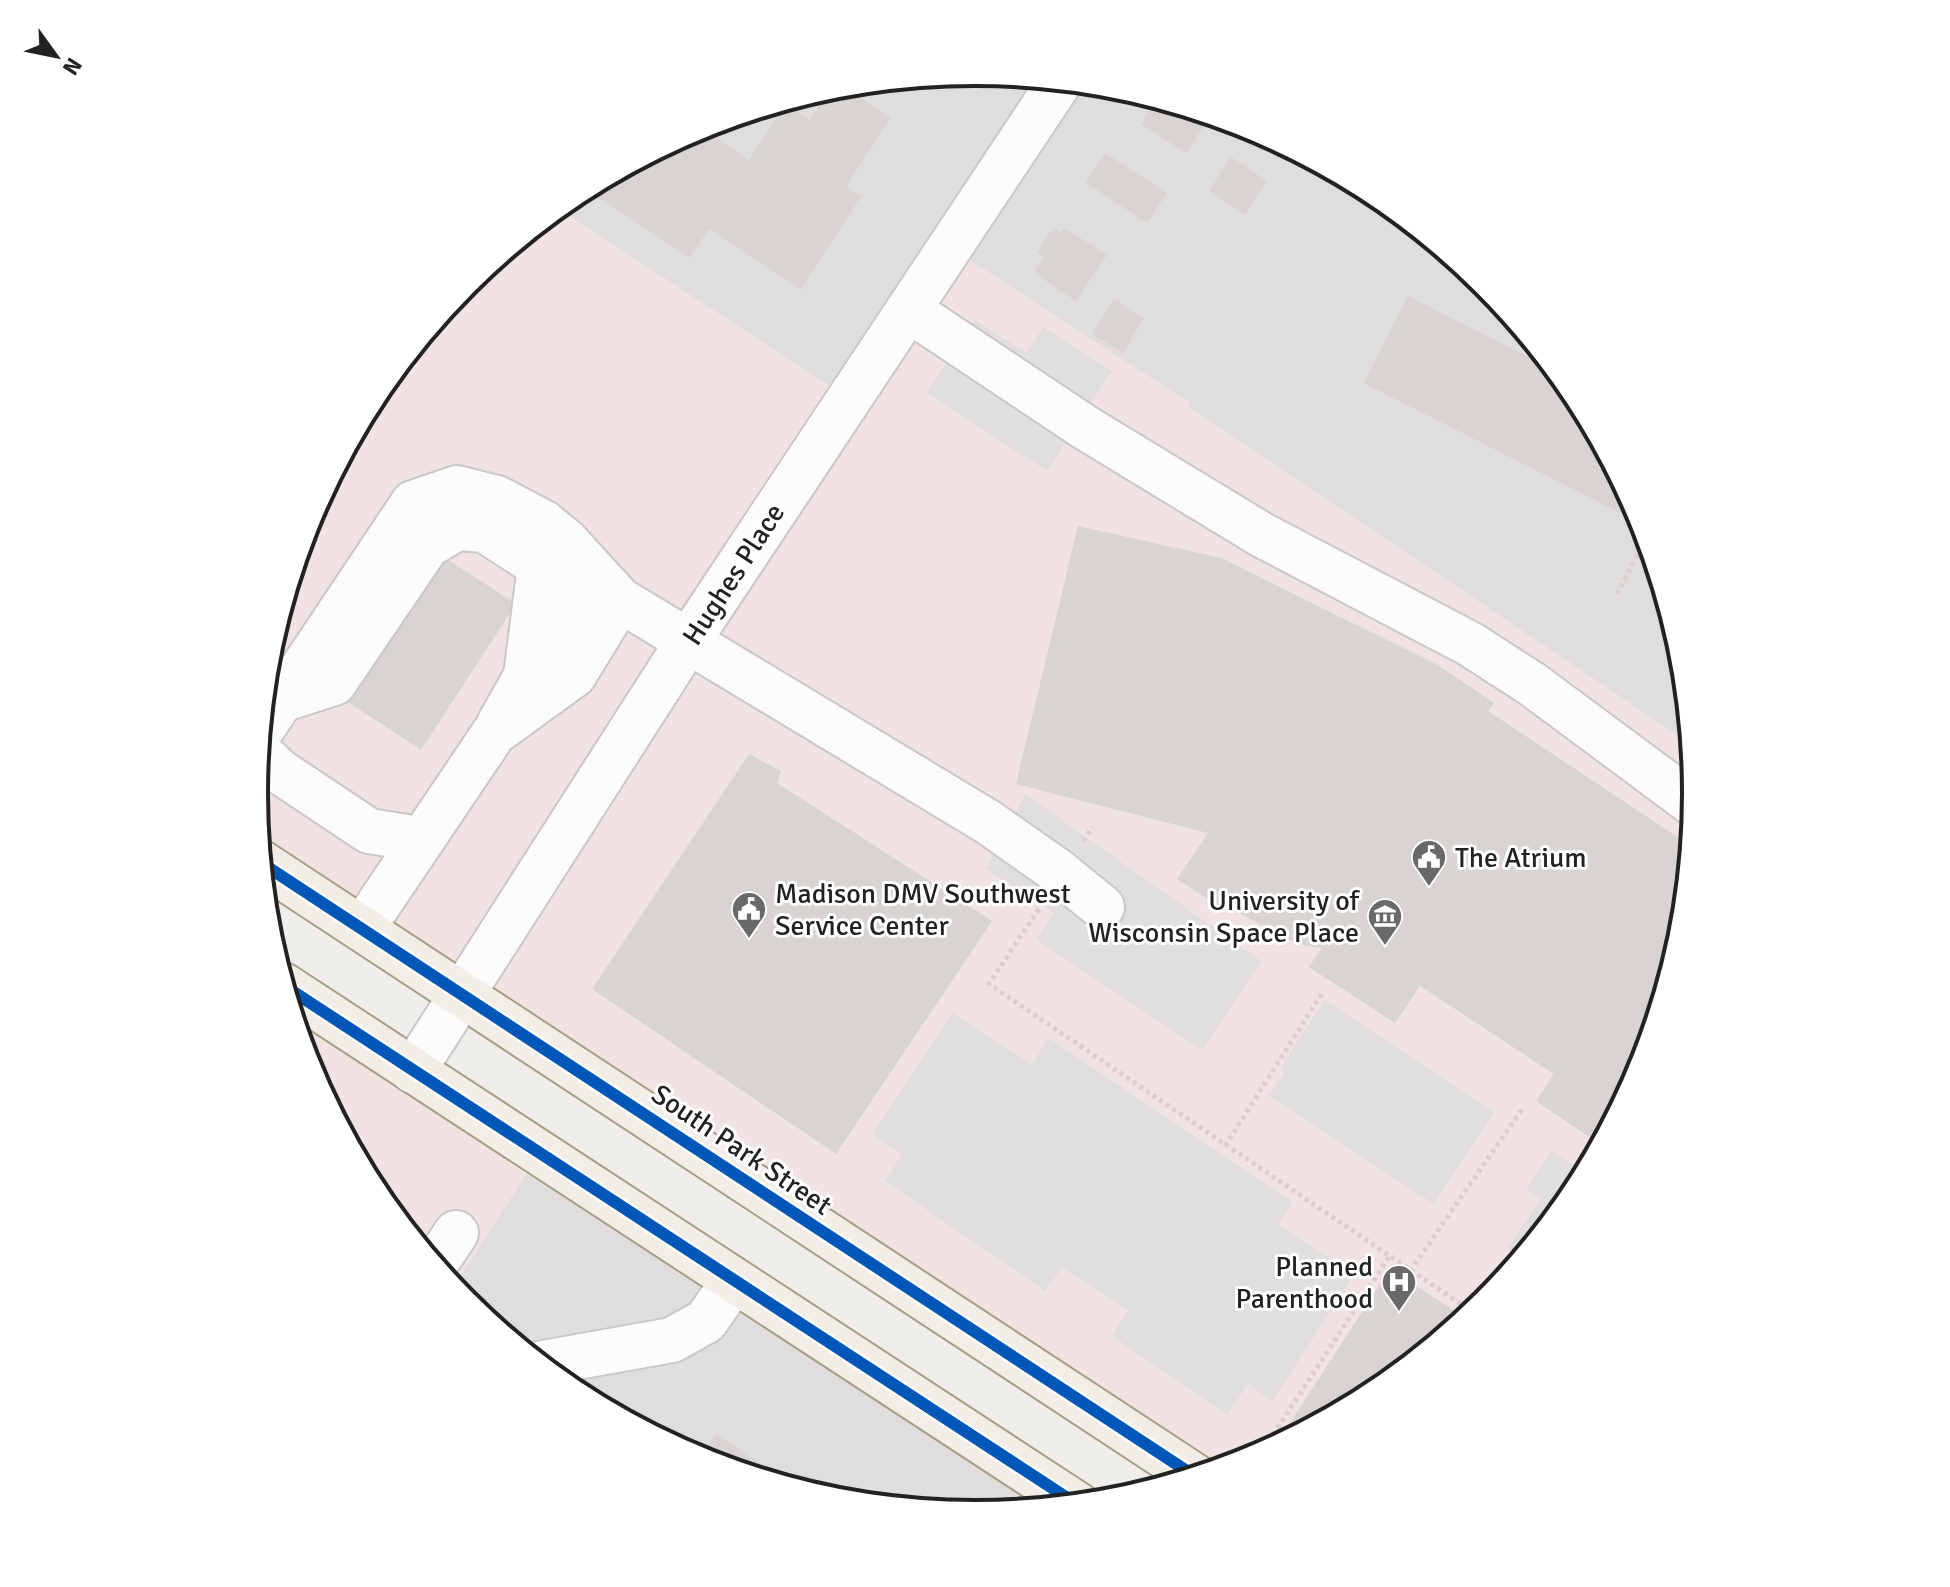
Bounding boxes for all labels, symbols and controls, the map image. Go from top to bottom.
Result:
north arrow [16,16,96,96]
text: N [57,53,88,80]
street label: Hughes Place [675,497,792,652]
public building icon: The Atrium [1410,838,1448,888]
place label: The Atrium [1455,841,1587,875]
place label: Madison DMV Southwest Service Center [775,877,1071,943]
place label: University of Wisconsin Space Place [1088,884,1361,950]
public building icon: Madison DMV Southwest Service Center [730,890,768,940]
museum icon: University of Wisconsin Space Place [1366,897,1404,947]
street label: South Park Street [645,1077,838,1223]
place label: Planned Parenthood [1235,1250,1373,1316]
hospital icon: Planned Parenthood [1380,1263,1418,1313]

